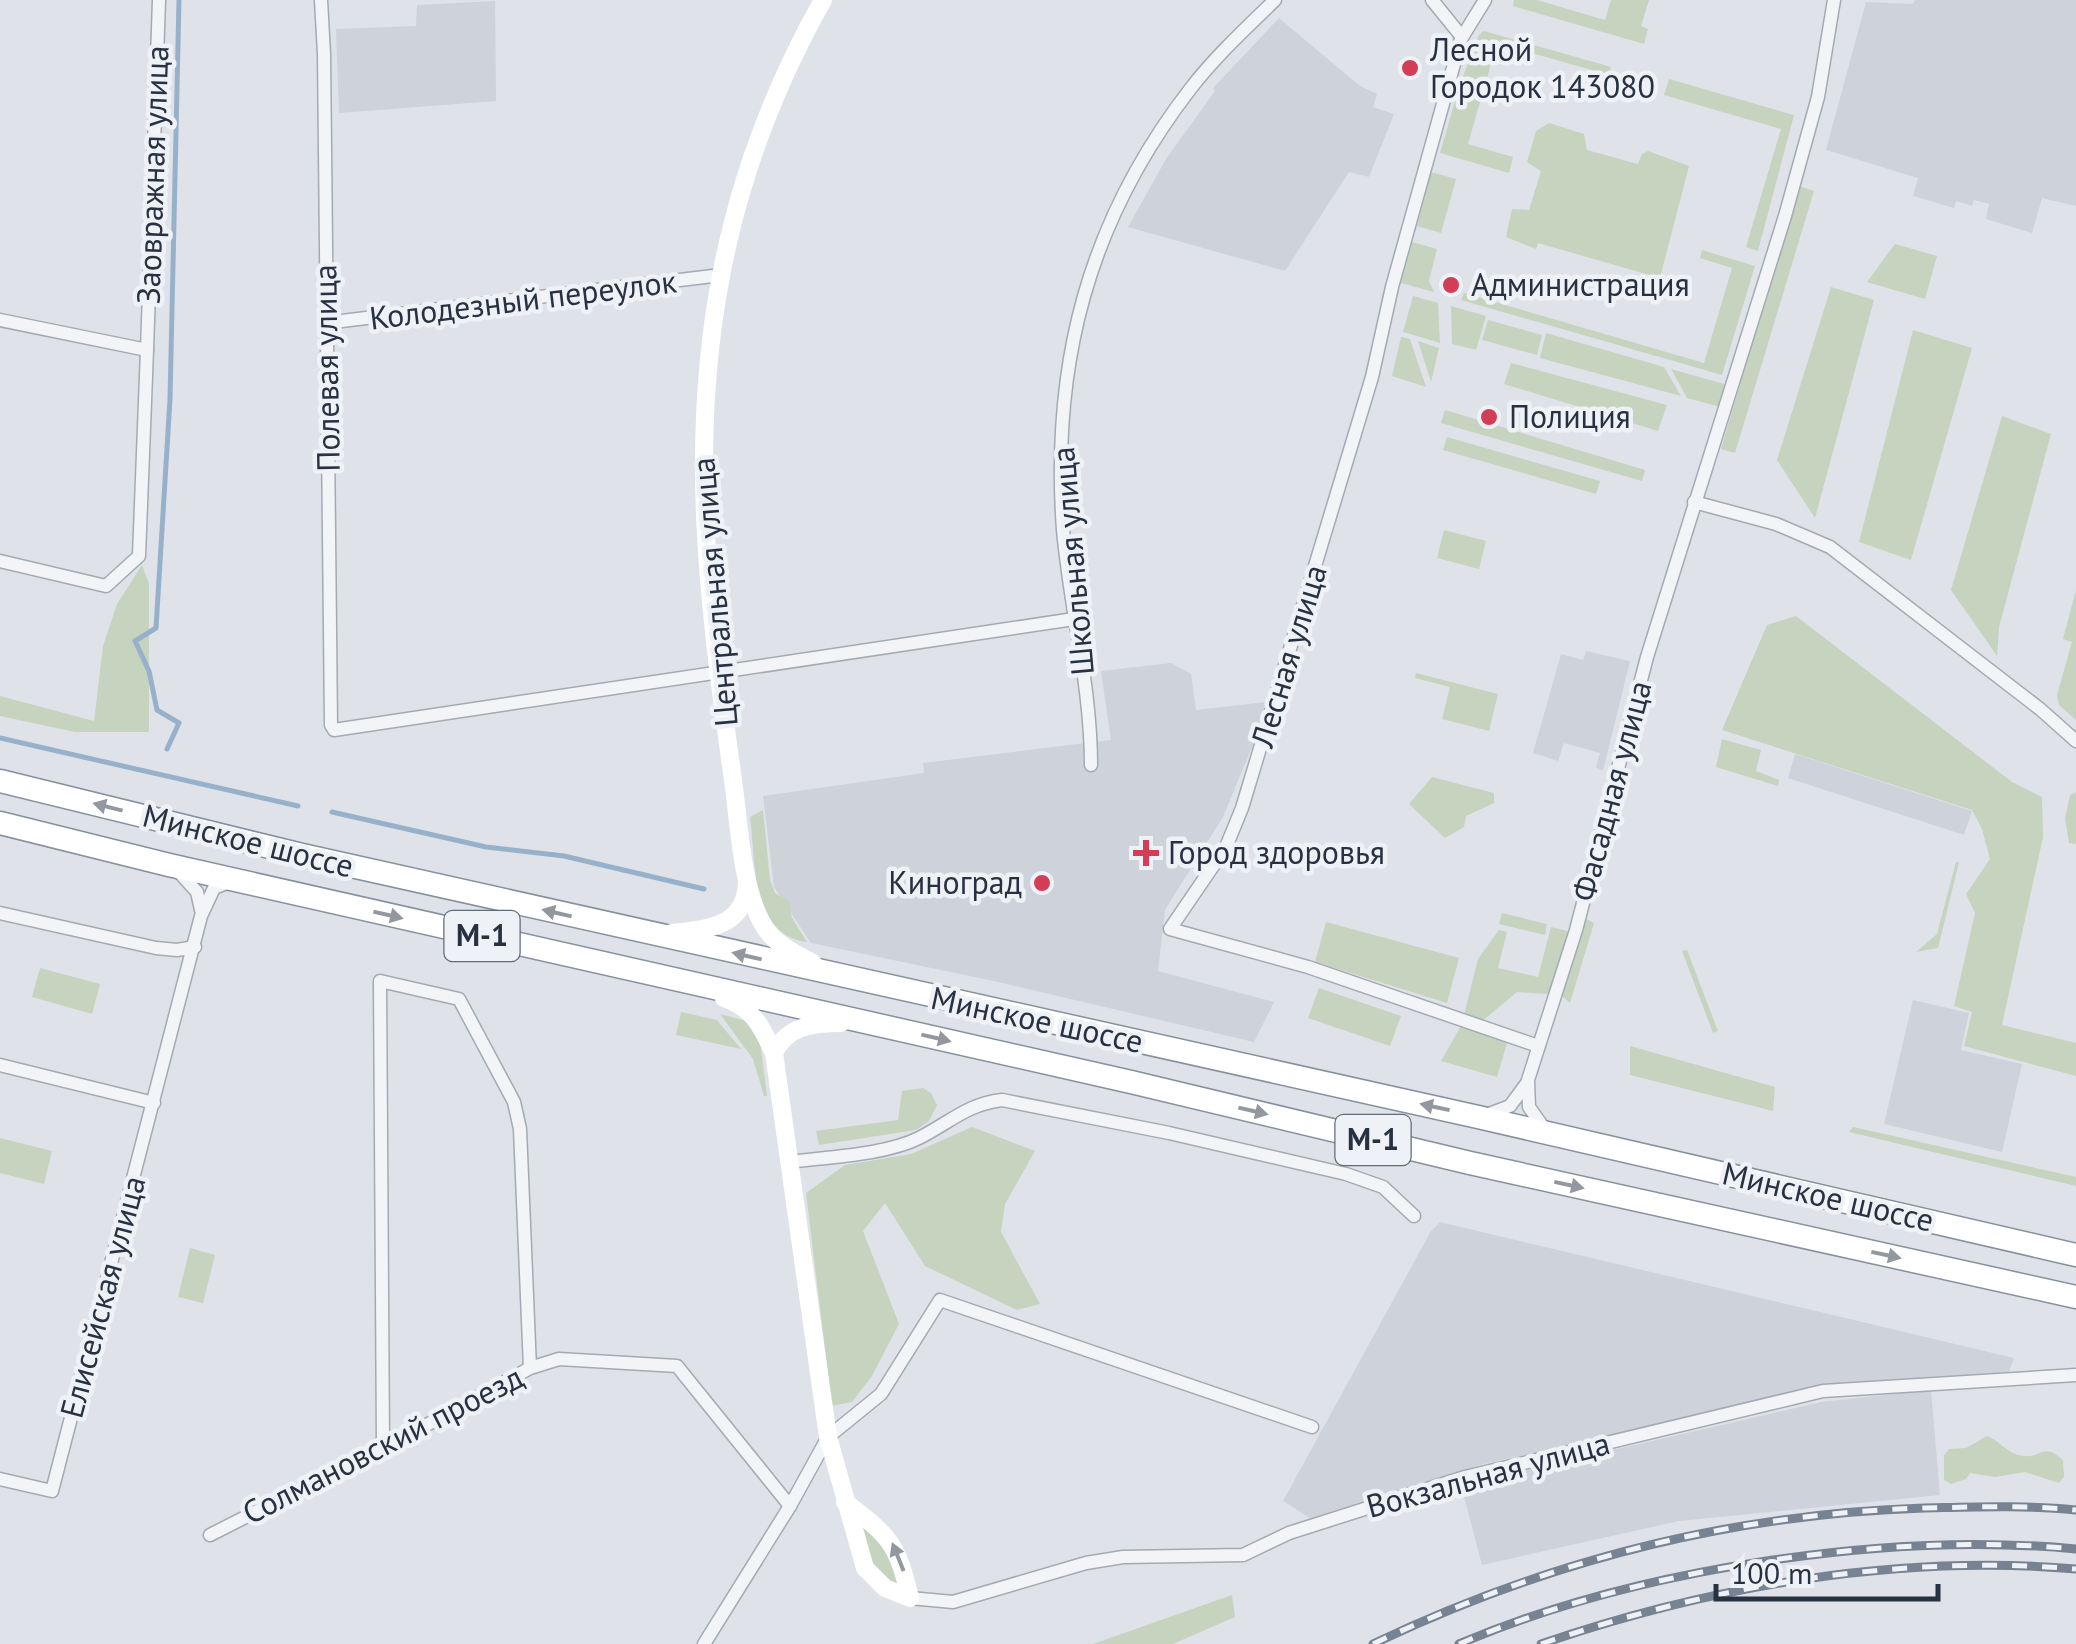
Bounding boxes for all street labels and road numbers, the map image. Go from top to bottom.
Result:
street label: Заовражная улица [126,45,178,305]
street label: Колодезный переулок [367,259,679,339]
street label: Полевая улица [303,264,349,472]
street label: Школьная улица [1041,445,1103,677]
street label: Центральная улица [681,456,747,728]
street label: Лесная улица [1240,559,1336,753]
street label: Фасадная улица [1561,676,1661,906]
street label: Минское шоссе [138,794,358,887]
road number: М-1 [444,911,520,961]
street label: Минское шоссе [927,976,1147,1062]
road number: М-1 [1336,1115,1410,1165]
street label: Минское шоссе [1718,1151,1938,1241]
street label: Елисейская улица [50,1171,155,1422]
street label: Солмановский проезд [235,1355,530,1533]
street label: Вокзальная улица [1361,1421,1614,1527]

